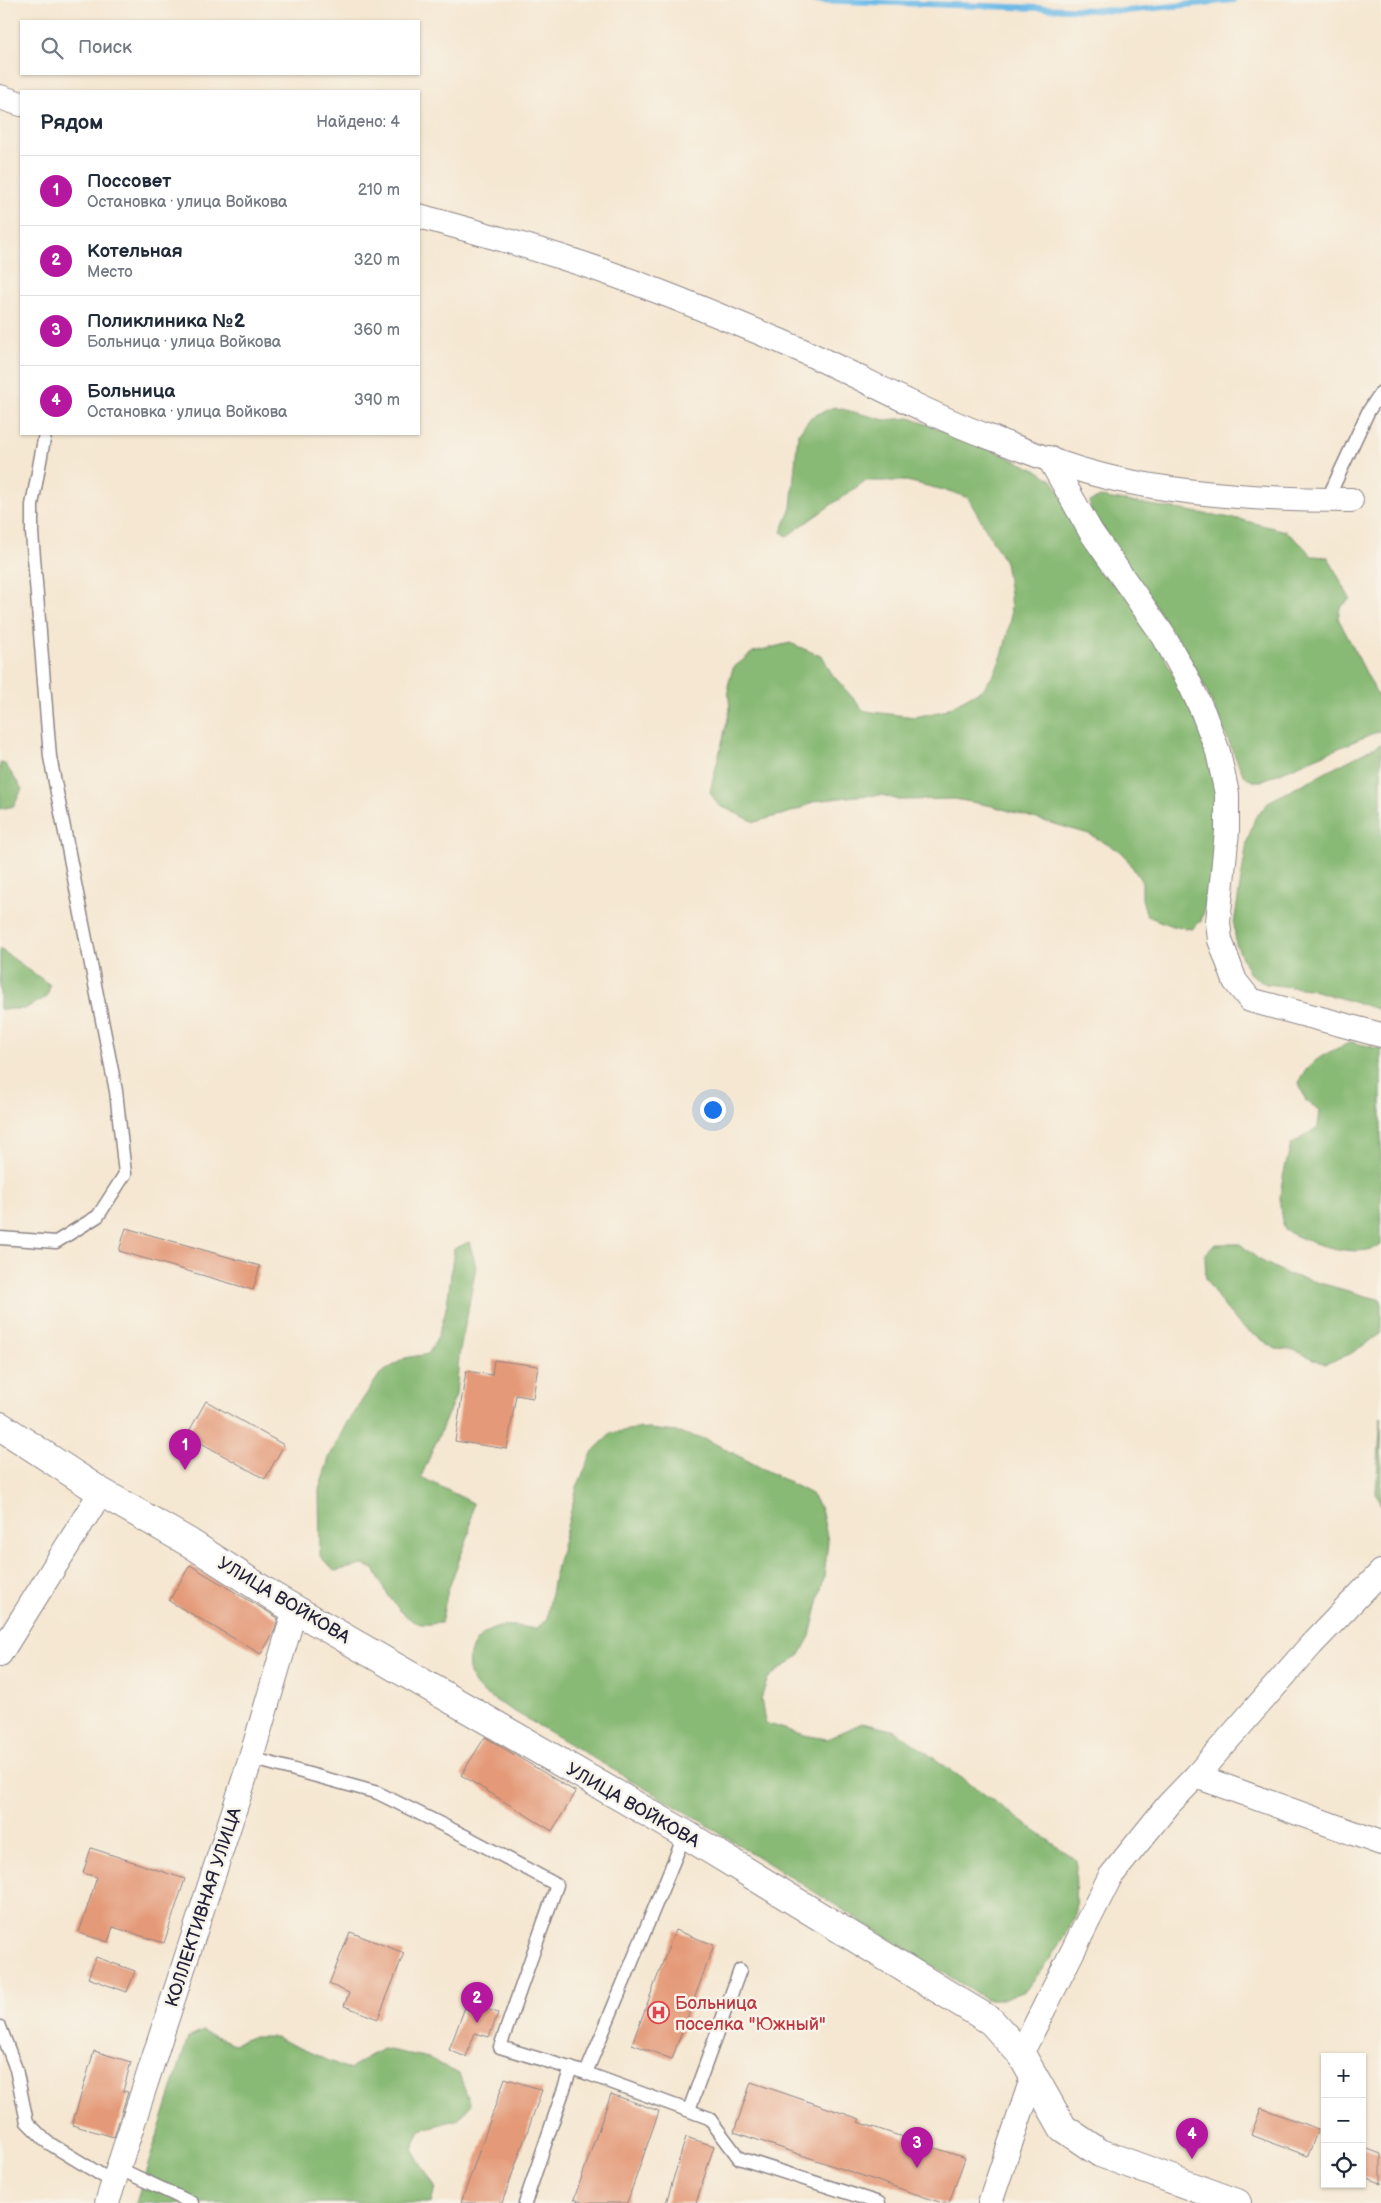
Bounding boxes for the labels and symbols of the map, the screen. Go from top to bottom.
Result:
your location [700,1097,726,1123]
pin: 1 [169,1429,201,1470]
street label: УЛИЦА ВОЙКОВА [214,1553,354,1648]
street label: УЛИЦА ВОЙКОВА [562,1759,703,1852]
street label: КОЛЛЕКТИВНАЯ УЛИЦА [161,1805,246,2009]
pin: 2 [461,1982,493,2023]
place label: Больница поселка "Южный" [675,1993,826,2035]
hospital icon: Больница поселка "Южный" [647,2001,671,2025]
pin: 4 [1176,2118,1208,2159]
pin: 3 [901,2127,933,2168]

